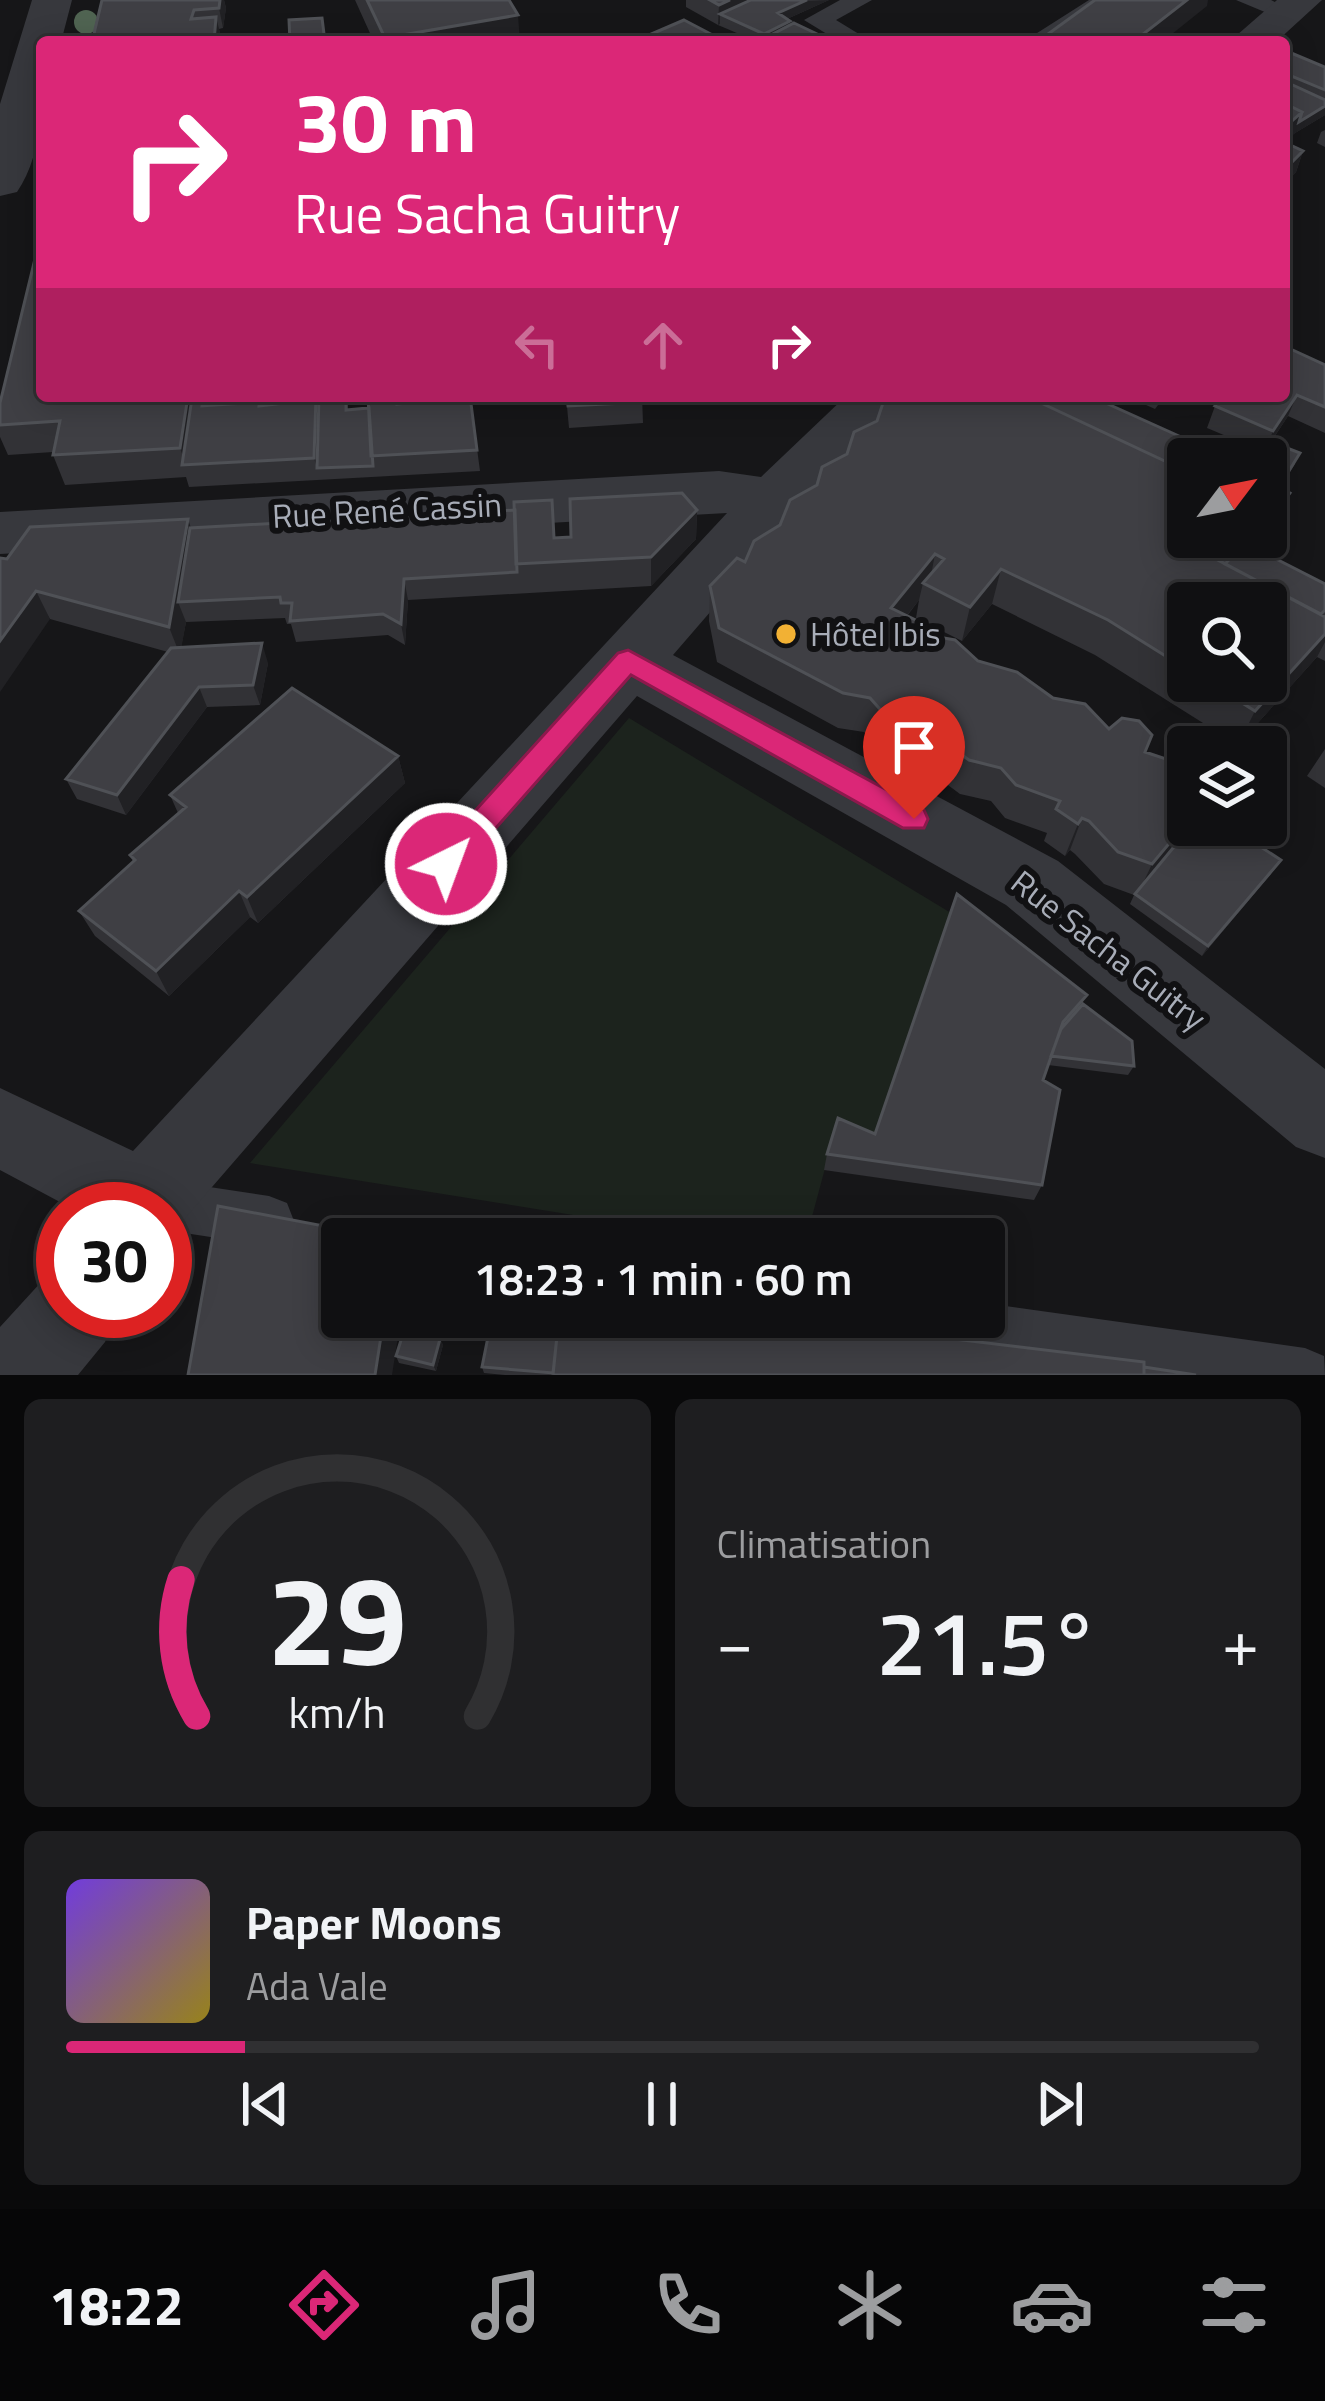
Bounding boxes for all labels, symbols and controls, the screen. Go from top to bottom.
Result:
text: 30 m [294,57,477,185]
icon: right [96,84,252,240]
text: Rue Sacha Guitry [294,172,680,254]
icon: left [504,312,570,378]
icon: ahead [630,312,696,378]
icon: right [756,312,822,378]
north arrow [1167,438,1287,558]
map controls [1167,438,1287,846]
street label: Rue René Cassin [271,479,503,541]
button: search [1167,582,1287,702]
place label: Hôtel Ibis [810,609,941,659]
marker: Hôtel Ibis [773,621,799,647]
pin [863,696,965,819]
icon: arrive [881,714,947,780]
button: layers [1167,726,1287,846]
position arrow [383,801,509,927]
street label: Rue Sacha Guitry [1001,858,1217,1042]
speed limit sign: 30 [36,1182,192,1338]
text: 18:23 · 1 min · 60 m [474,1244,852,1312]
text: Climatisation [717,1514,931,1573]
text: 29 [267,1524,407,1713]
text: 21.5° [876,1573,1099,1710]
text: − [717,1591,753,1692]
text: + [1222,1591,1259,1692]
text: km/h [289,1679,386,1745]
text: Paper Moons [246,1888,502,1956]
text: Ada Vale [246,1956,388,2015]
icon: previous [232,2071,298,2137]
icon: pause [629,2071,695,2137]
icon: next [1027,2071,1093,2137]
icon: directions [282,2263,366,2347]
icon: music [464,2263,548,2347]
icon: phone [646,2263,730,2347]
icon: climate [828,2263,912,2347]
icon: car [1010,2263,1094,2347]
icon: filters [1192,2263,1276,2347]
text: 18:22 [49,2264,184,2346]

